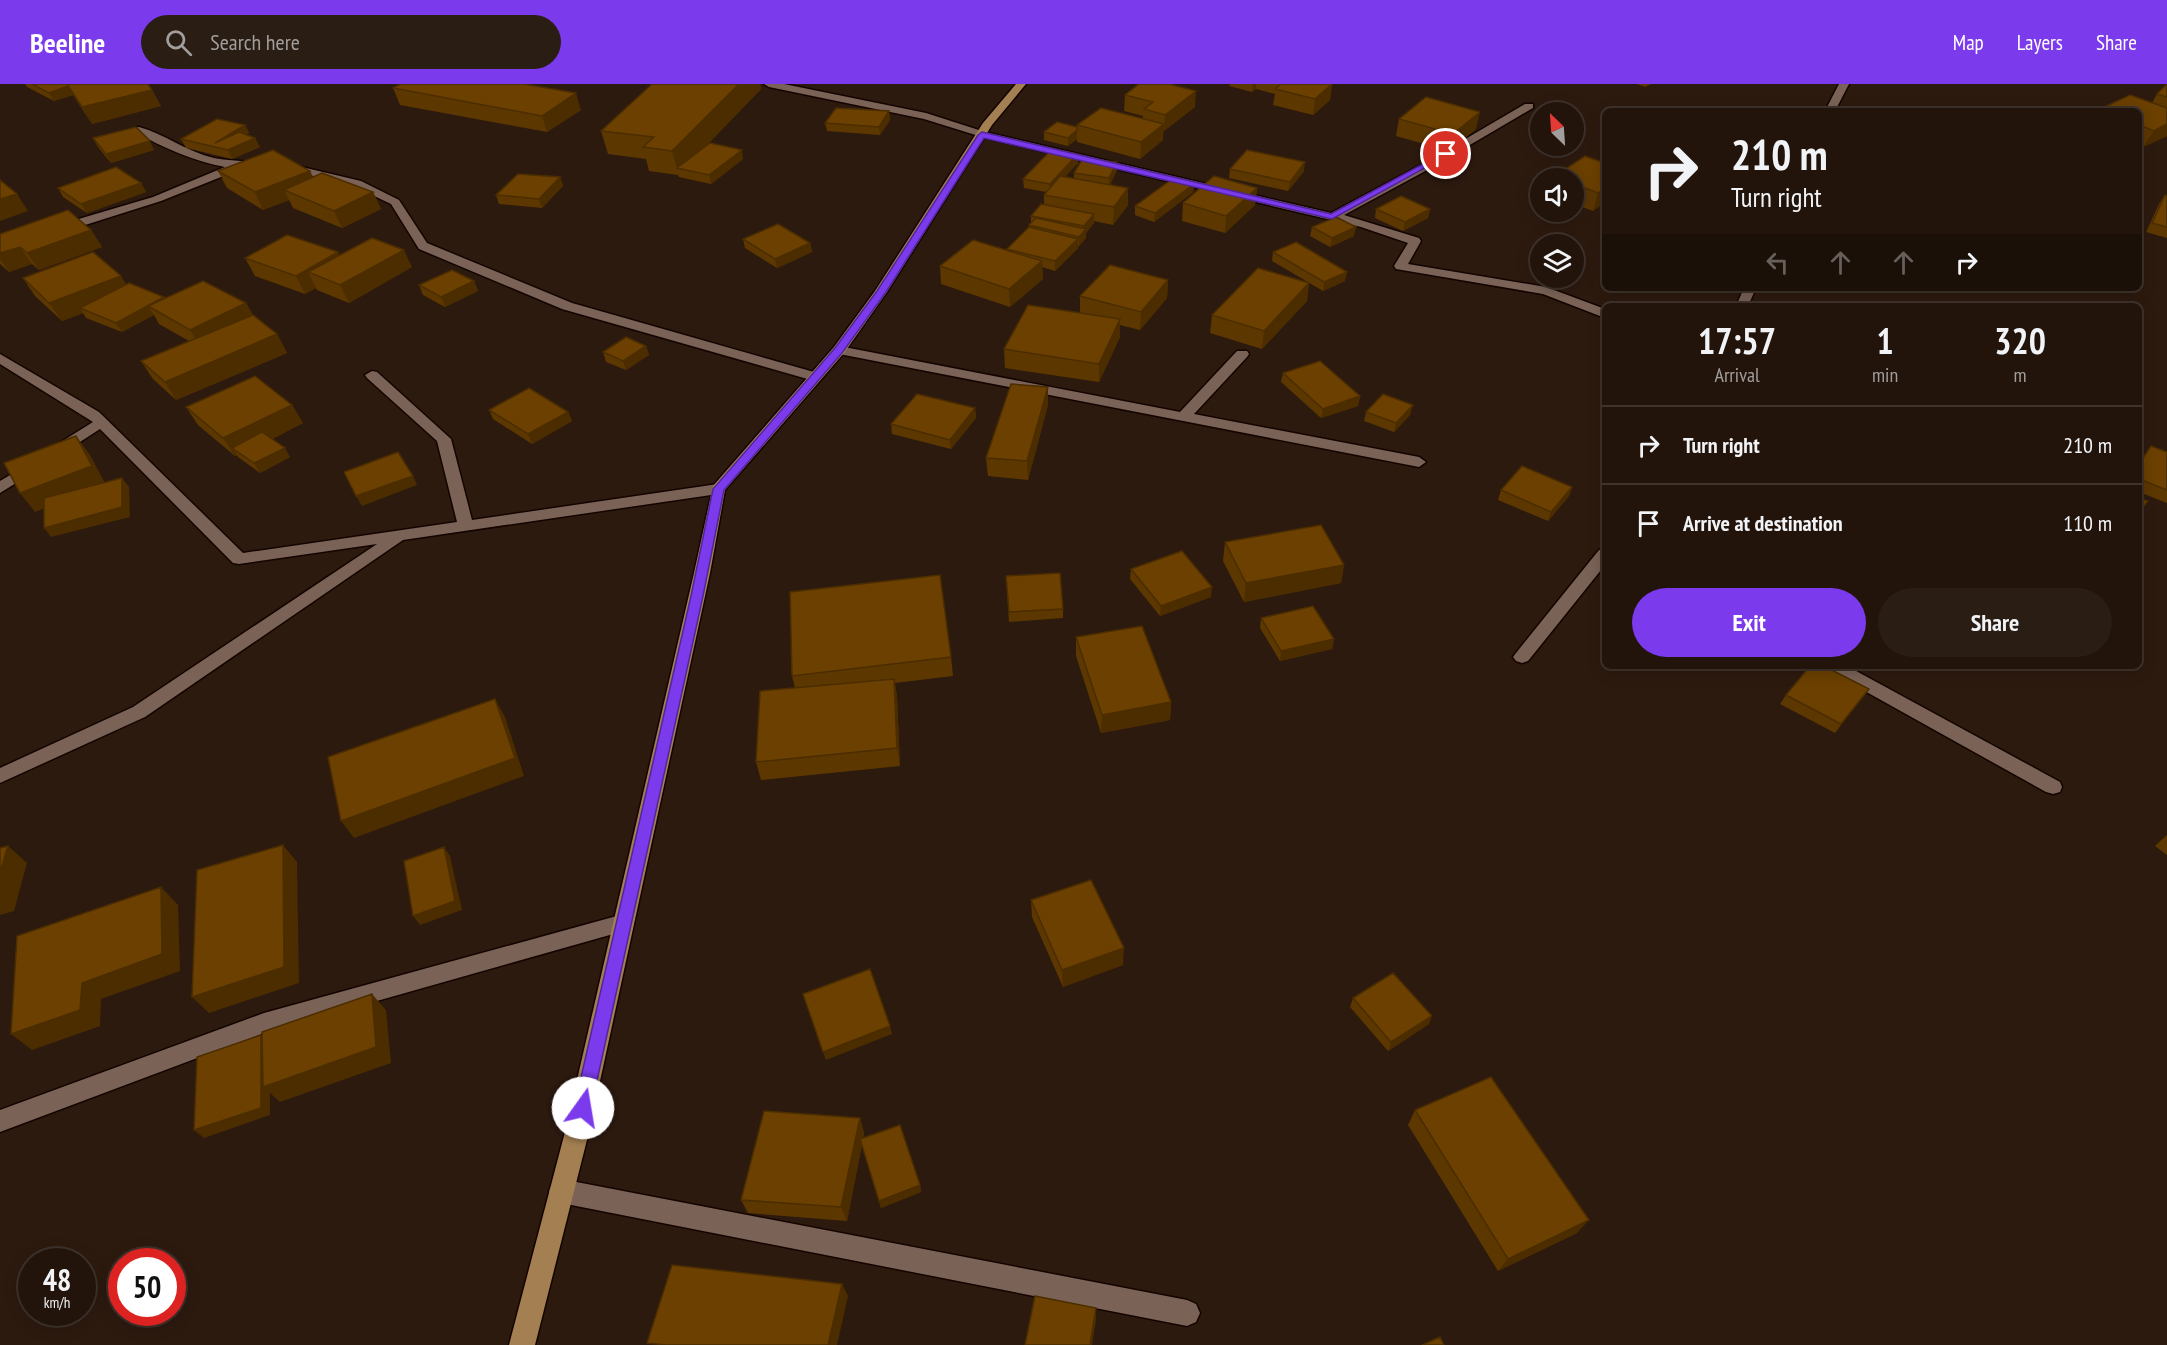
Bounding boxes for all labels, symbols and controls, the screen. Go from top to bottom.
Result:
search box [141,15,561,69]
text: Beeline [30,24,105,61]
icon: search [162,26,195,59]
text: Search here [210,28,300,56]
text: Map [1953,29,1984,56]
text: Layers [2017,29,2063,56]
text: Share [2096,29,2137,56]
north arrow [1530,102,1584,156]
map controls [1530,102,1584,288]
text: 210 m [1731,127,1828,182]
pin [1420,128,1471,179]
icon: right [1632,132,1710,210]
icon: arrive [1429,137,1462,170]
button: sound [1530,168,1584,222]
text: Turn right [1731,180,1822,214]
button: layers [1530,234,1584,288]
icon: left [1761,246,1794,279]
icon: ahead [1824,246,1857,279]
icon: ahead [1887,246,1920,279]
icon: right [1950,246,1983,279]
text: 17:57 [1698,317,1776,364]
text: 1 [1876,317,1894,364]
text: 320 [1994,317,2046,364]
text: Arrival [1714,362,1760,388]
text: min [1872,362,1898,388]
text: m [2014,362,2027,388]
icon: right [1632,429,1665,462]
text: Turn right [1683,431,1760,459]
text: 210 m [2063,431,2112,459]
icon: arrive [1632,507,1665,540]
text: Arrive at destination [1683,509,1843,537]
text: 110 m [2063,509,2112,537]
button: Exit [1632,588,1866,657]
button: Share [1878,588,2112,657]
position arrow [551,1076,615,1140]
speed limit sign: 50 [108,1248,186,1326]
text: 48 [43,1260,71,1299]
text: km/h [44,1293,70,1312]

